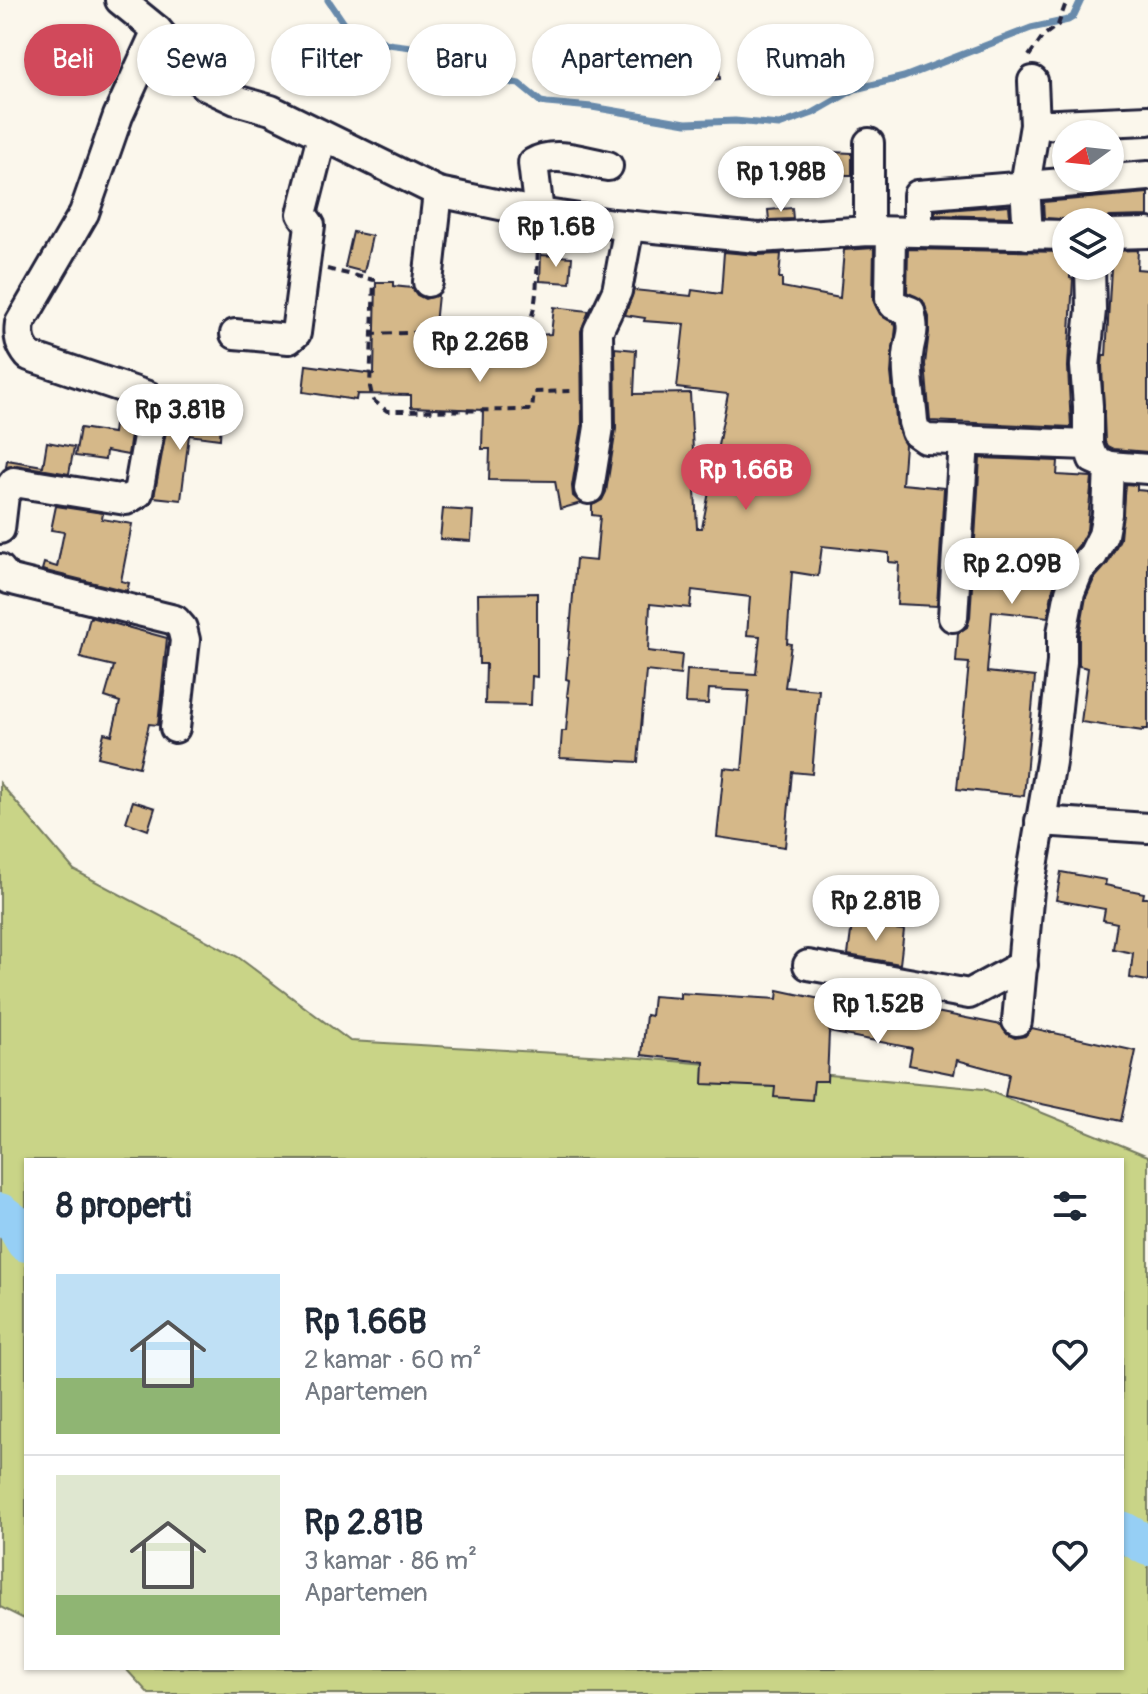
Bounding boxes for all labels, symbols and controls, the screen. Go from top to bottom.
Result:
chip: Beli [24,24,121,96]
chip: Sewa [137,24,255,96]
chip: Filter [271,24,391,96]
chip: Baru [407,24,516,96]
chip: Apartemen [532,24,721,96]
chip: Rumah [737,24,874,96]
north arrow [1052,120,1124,192]
map controls [1052,120,1124,280]
pin: Rp 1.98B [698,146,864,214]
text: Rp 1.98B [736,156,826,188]
pin: Rp 1.6B [482,201,630,269]
button: layers [1052,208,1124,280]
text: Rp 1.6B [517,211,595,243]
pin: Rp 2.26B [397,316,563,384]
text: Rp 2.26B [431,326,529,358]
pin: Rp 3.81B [97,384,263,452]
text: Rp 3.81B [134,394,226,426]
pin: Rp 1.66B [663,444,829,512]
text: Rp 1.66B [699,454,793,486]
pin: Rp 2.09B [929,538,1095,606]
text: Rp 2.09B [962,548,1062,580]
pin: Rp 2.81B [793,875,959,943]
text: Rp 2.81B [830,885,922,917]
pin: Rp 1.52B [795,978,961,1046]
text: Rp 1.52B [832,988,924,1020]
icon: filters [1048,1184,1092,1228]
text: 8 properti [56,1185,191,1228]
text: Rp 1.66B [304,1301,427,1344]
icon: home [120,1306,216,1402]
icon: heart [1048,1332,1092,1376]
text: 2 kamar · 60 m² [304,1344,482,1376]
text: Apartemen [304,1376,428,1408]
text: Rp 2.81B [304,1502,423,1545]
icon: home [120,1507,216,1603]
icon: heart [1048,1533,1092,1577]
text: 3 kamar · 86 m² [304,1545,477,1577]
text: Apartemen [304,1577,428,1609]

